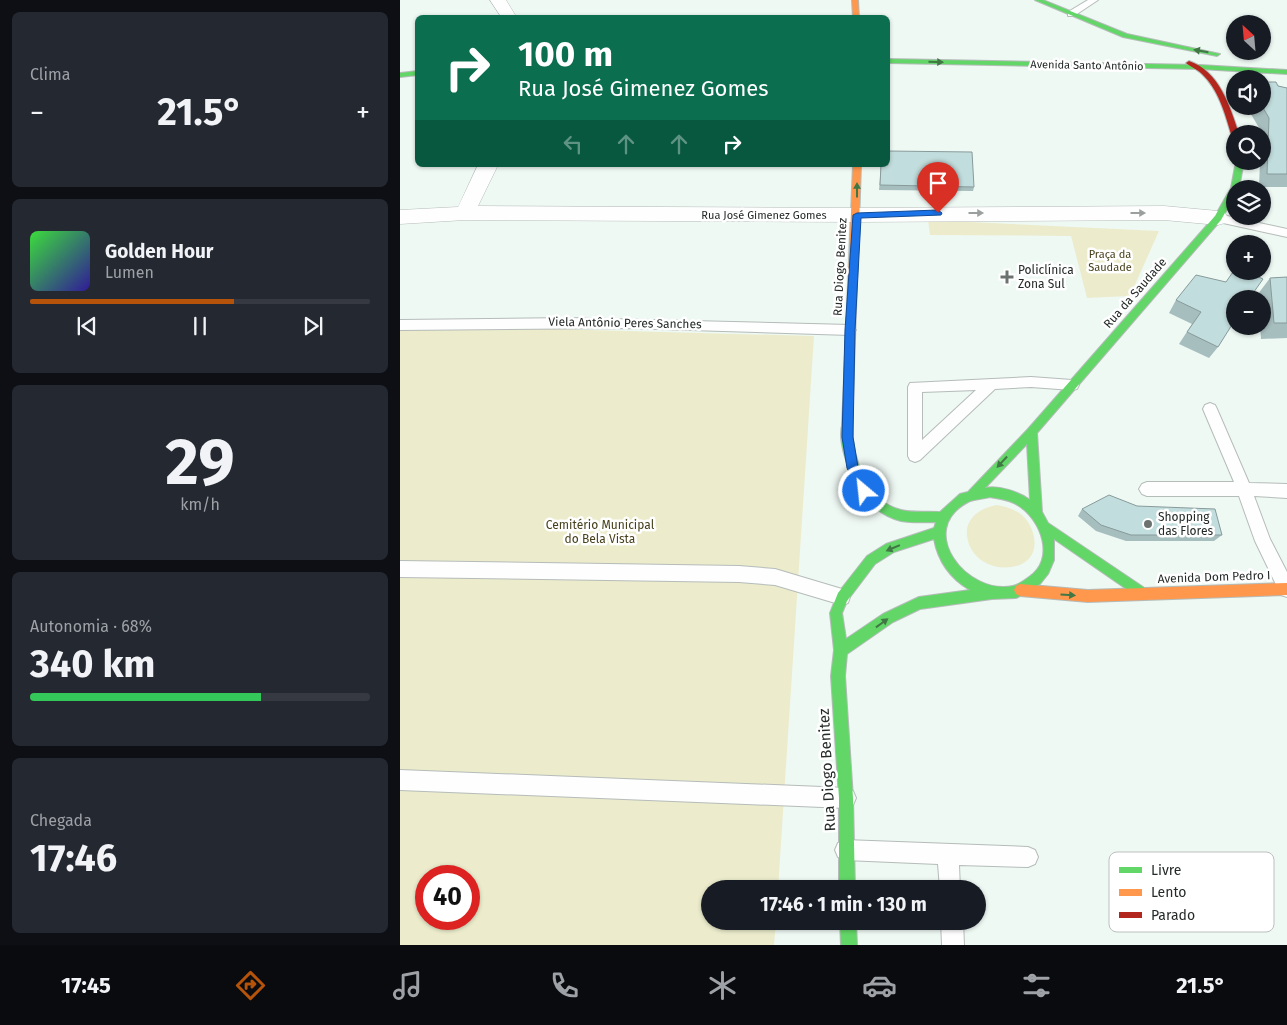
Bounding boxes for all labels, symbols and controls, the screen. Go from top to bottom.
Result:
north arrow [1226,15,1271,60]
map controls [1226,15,1271,335]
text: 100 m [518,33,613,75]
icon: right [435,35,500,100]
one-way arrow [1193,47,1209,55]
one-way arrow [928,58,944,66]
street label: Avenida Santo Antônio [1030,58,1144,73]
text: Clima [30,65,70,84]
button: sound [1226,70,1271,115]
text: Rua José Gimenez Gomes [518,75,769,102]
text: 21.5° [157,89,243,135]
text: − [30,96,44,129]
text: + [356,96,370,129]
button: search [1226,125,1271,170]
icon: left [559,130,587,158]
icon: ahead [612,130,640,158]
icon: ahead [665,130,693,158]
icon: right [718,130,746,158]
pin [917,162,959,213]
icon: arrive [924,169,952,197]
button: layers [1226,180,1271,225]
one-way arrow [853,182,861,198]
street label: Rua José Gimenez Gomes [701,209,827,222]
one-way arrow [968,209,984,217]
one-way arrow [1130,209,1146,217]
street label: Rua Diogo Benitez [830,217,850,317]
button: + [1226,235,1271,280]
text: Golden Hour [105,240,214,263]
park label: Praça da Saudade [1088,248,1132,274]
street label: Rua da Saudade [1101,255,1169,331]
text: Lumen [105,263,154,282]
place label: Policlínica Zona Sul [1018,263,1074,291]
marker: Policlínica Zona Sul [1000,270,1014,284]
button: − [1226,290,1271,335]
icon: previous [73,312,101,340]
icon: pause [186,312,214,340]
icon: next [299,312,327,340]
street label: Viela Antônio Peres Sanches [548,315,702,331]
text: 29 [165,423,235,501]
one-way arrow [996,455,1008,467]
position arrow [837,464,889,516]
text: km/h [180,495,220,514]
place label: Shopping das Flores [1158,510,1213,538]
park label: Cemitério Municipal do Bela Vista [546,518,655,546]
marker: Shopping das Flores [1142,518,1154,530]
one-way arrow [886,544,900,552]
street label: Avenida Dom Pedro I [1157,568,1271,586]
one-way arrow [1061,591,1077,599]
text: Autonomia · 68% [30,617,152,636]
one-way arrow [875,618,889,628]
text: 340 km [30,641,155,687]
street label: Rua Diogo Benitez [815,708,839,832]
text: Chegada [30,811,92,830]
text: 17:46 [30,835,117,881]
legend [1109,852,1274,932]
text: Livre [1151,862,1181,879]
speed limit sign: 40 [415,865,480,930]
text: Lento [1151,884,1186,901]
text: 17:46 · 1 min · 130 m [760,893,927,916]
text: Parado [1151,907,1195,924]
icon: directions [233,968,268,1003]
icon: music [390,968,425,1003]
icon: phone [547,968,582,1003]
icon: climate [705,968,740,1003]
icon: car [862,968,897,1003]
icon: filters [1019,968,1054,1003]
text: 17:45 [61,972,111,999]
text: 21.5° [1176,972,1226,999]

